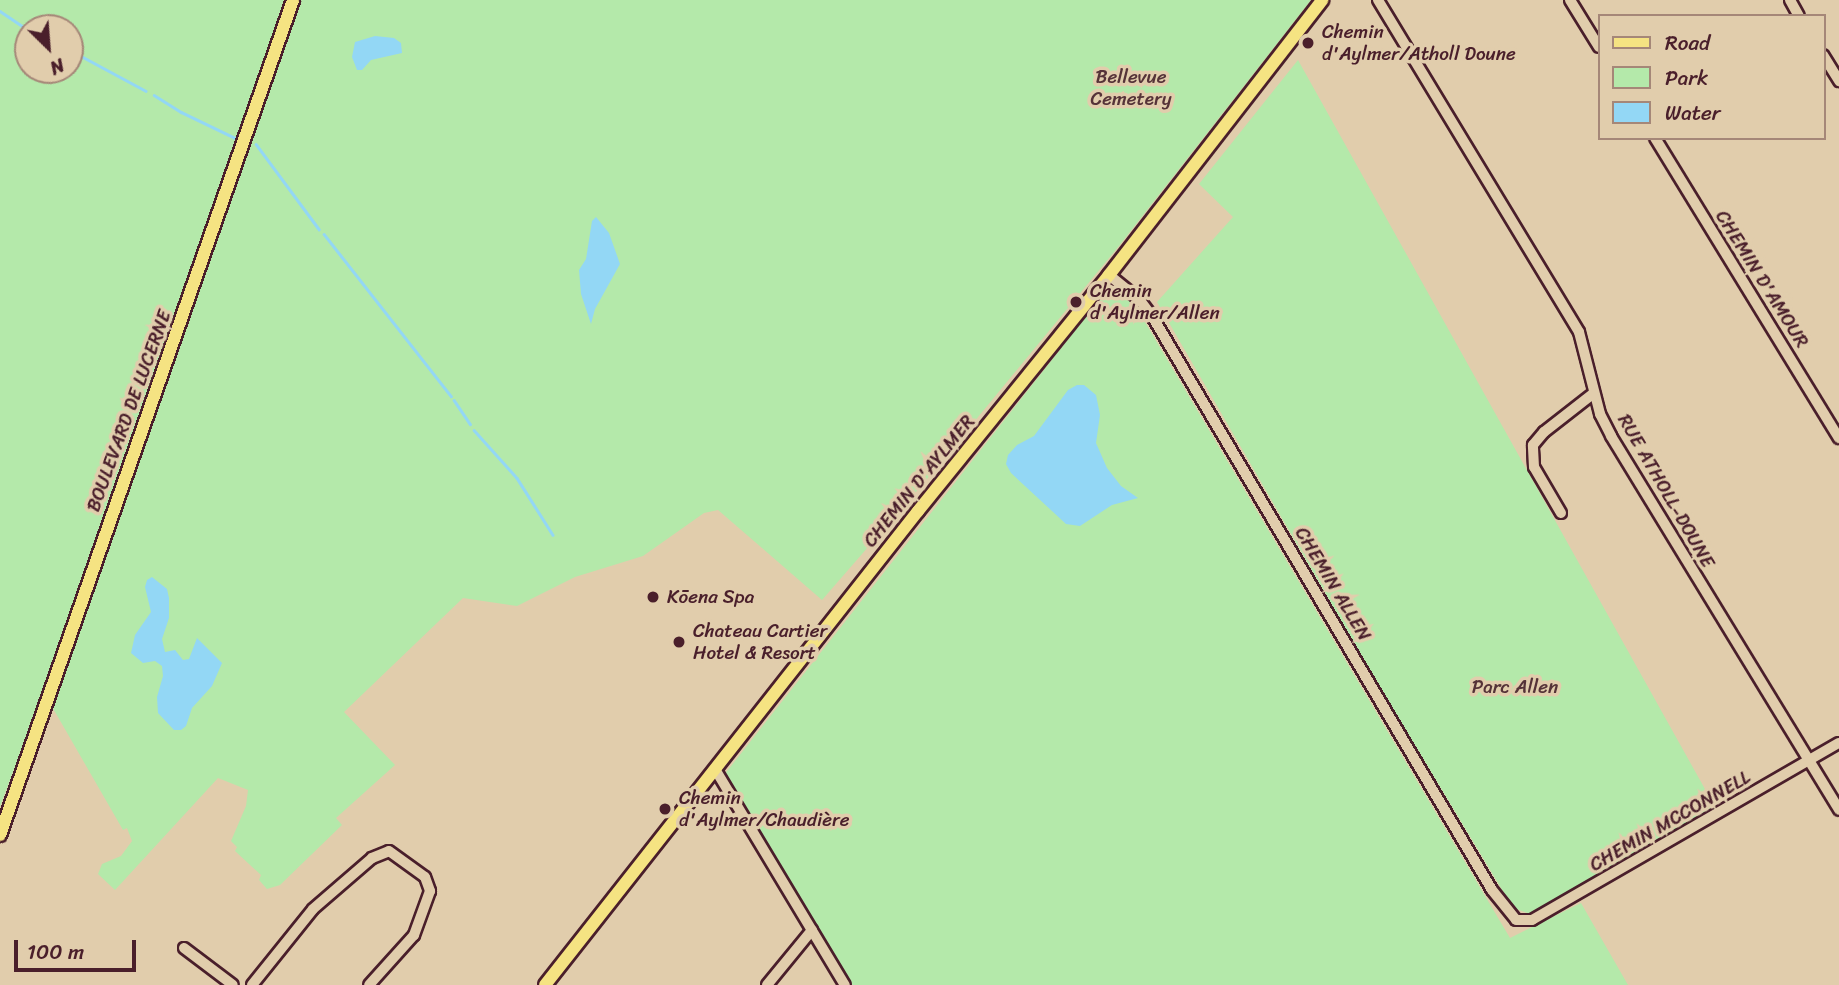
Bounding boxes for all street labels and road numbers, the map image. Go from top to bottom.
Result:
street label: CHEMIN D'AMOUR [1710,206,1814,352]
street label: BOULEVARD DE LUCERNE [82,307,176,515]
street label: CHEMIN D'AYLMER [859,410,979,552]
street label: RUE ATHOLL-DOUNE [1612,410,1720,572]
street label: CHEMIN ALLEN [1290,523,1376,645]
street label: CHEMIN MCCONNELL [1586,766,1754,876]

